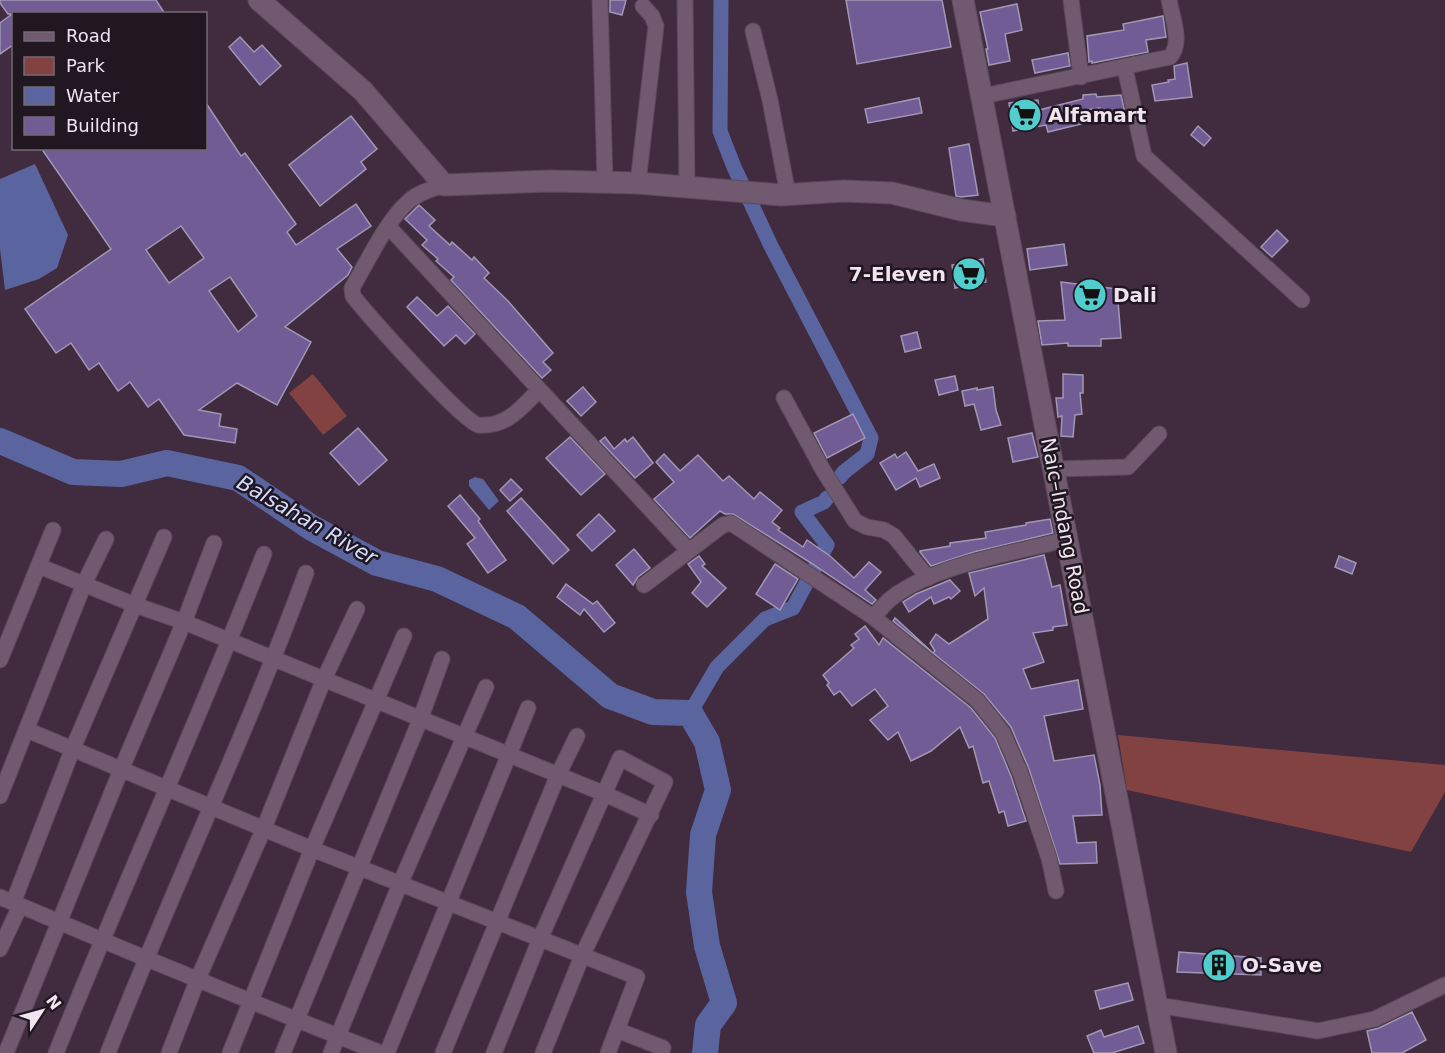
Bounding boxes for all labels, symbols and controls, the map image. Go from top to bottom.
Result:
legend [12,12,207,150]
text: Road [66,25,111,46]
text: Park [66,55,105,76]
text: Water [66,85,120,106]
supermarket icon: Alfamart [1007,97,1043,133]
place label: Alfamart [1048,103,1147,127]
text: Building [66,115,139,136]
supermarket icon: 7-Eleven [951,256,987,292]
place label: 7-Eleven [849,262,946,286]
supermarket icon: Dali [1072,277,1108,313]
place label: Dali [1113,283,1157,307]
street label: Naic–Indang Road [1036,436,1094,616]
water label: Balsahan River [233,470,382,570]
building icon: O-Save [1201,947,1237,983]
place label: O-Save [1242,953,1322,977]
north arrow [12,981,72,1041]
text: N [42,991,65,1013]

